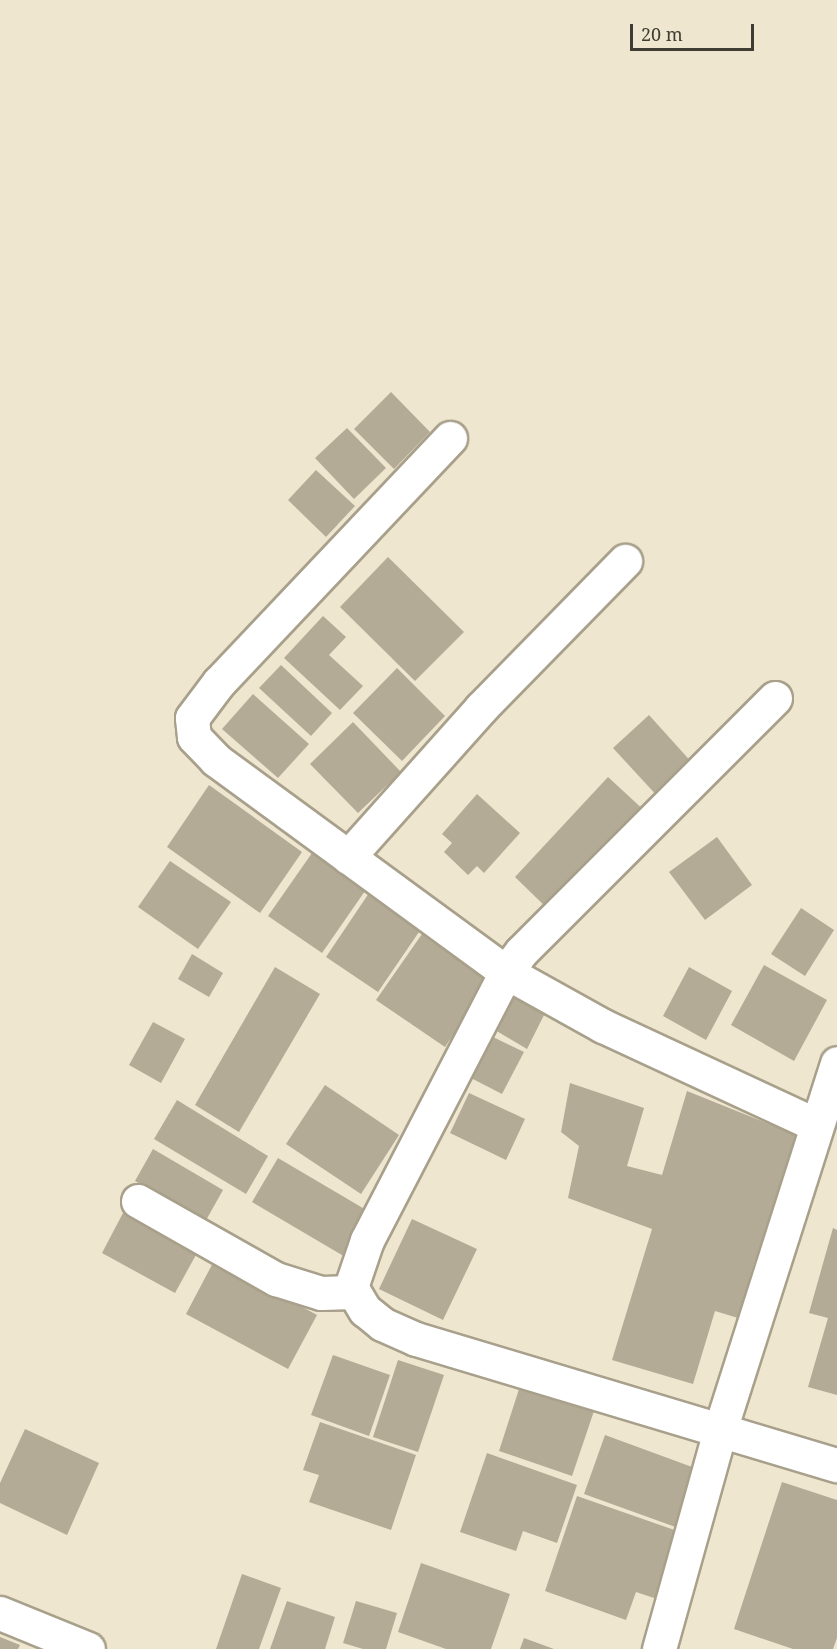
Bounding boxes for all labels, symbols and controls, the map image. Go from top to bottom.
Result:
scale bar [633,12,758,50]
text: 20 m [641,22,683,46]

